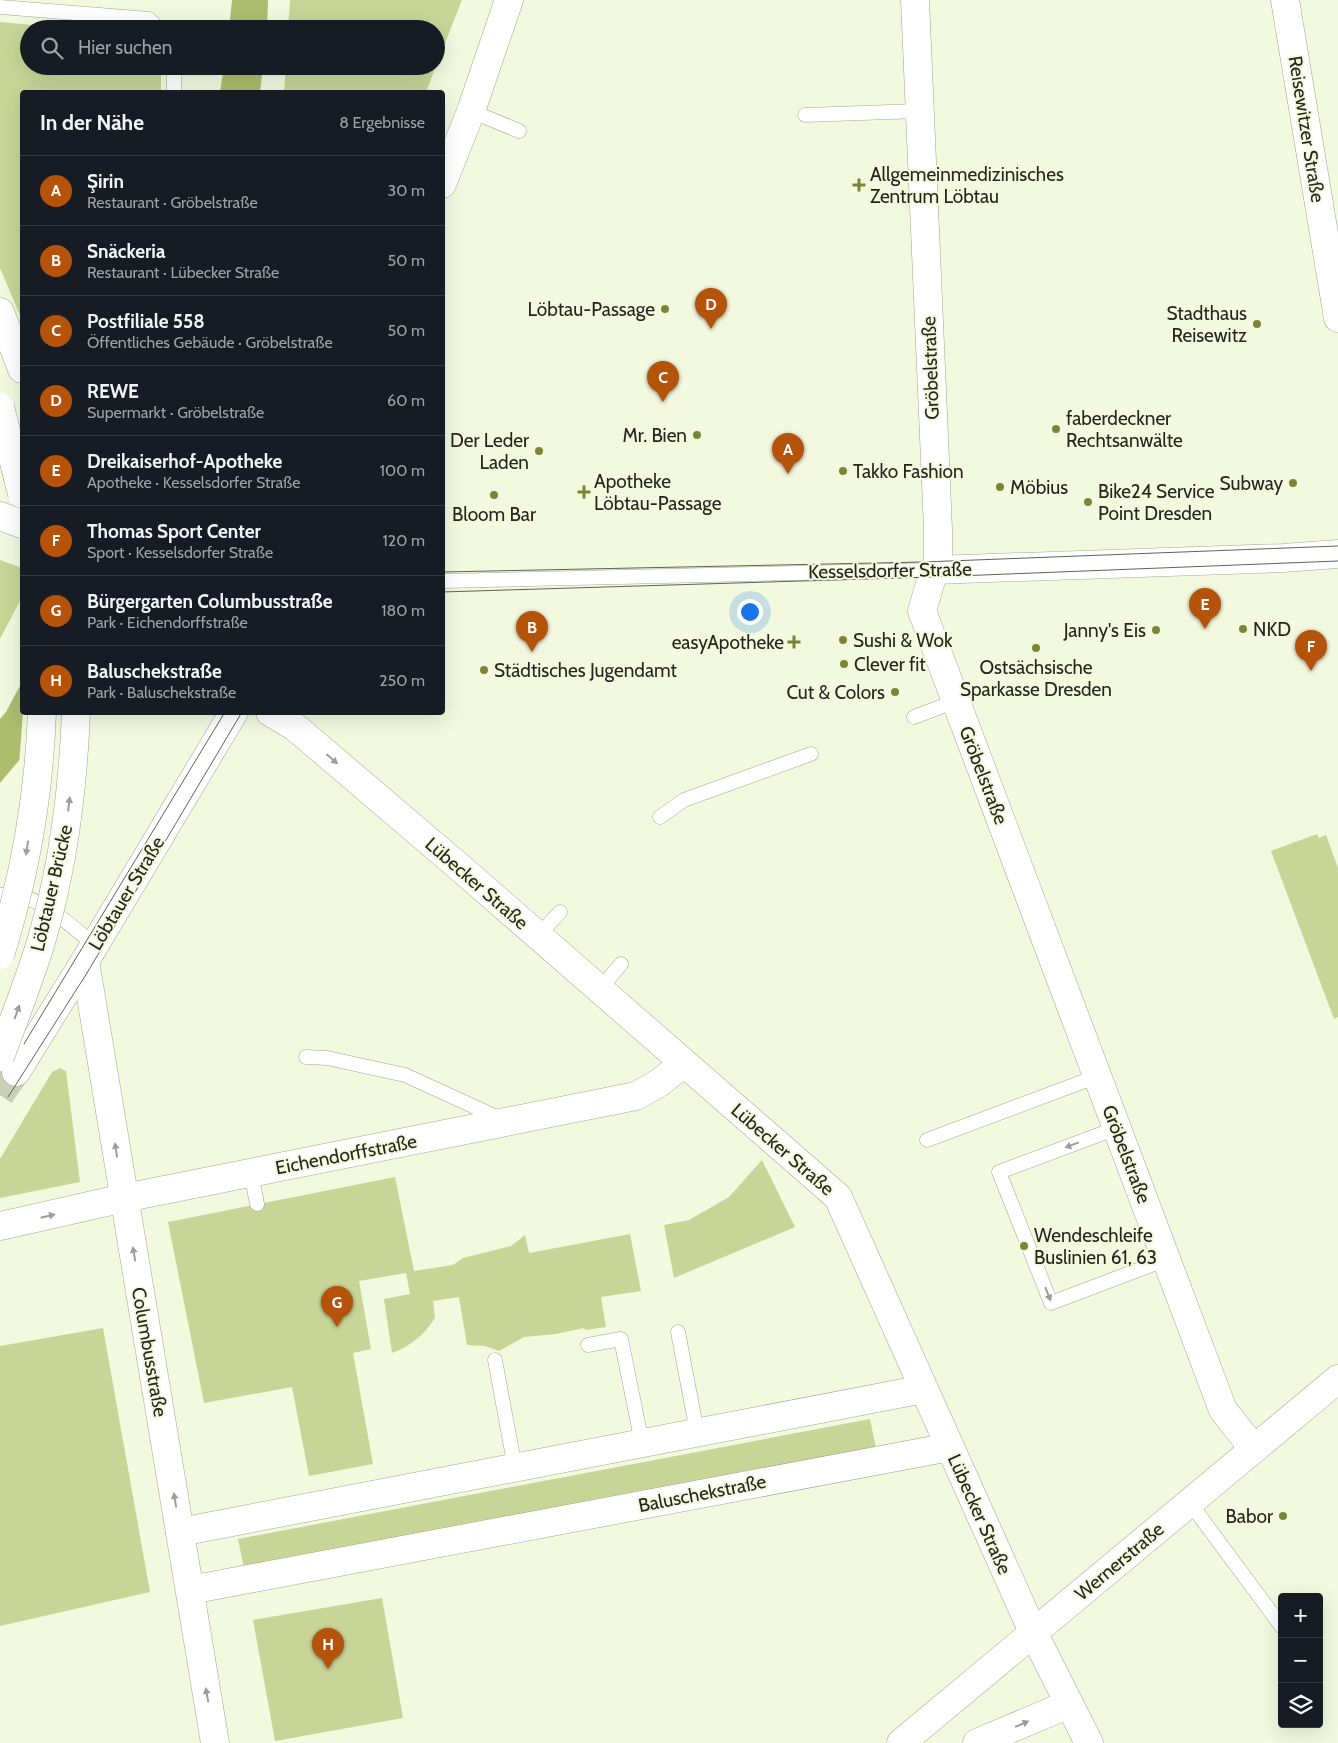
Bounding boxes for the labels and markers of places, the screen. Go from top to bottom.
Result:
place label: Allgemeinmedizinisches Zentrum Löbtau [870,163,1064,208]
marker: Allgemeinmedizinisches Zentrum Löbtau [852,178,866,192]
pin: D [695,288,727,329]
place label: Löbtau-Passage [527,298,655,321]
place label: Stadthaus Reisewitz [1166,302,1247,347]
marker: Löbtau-Passage [659,303,671,315]
marker: Stadthaus Reisewitz [1251,318,1263,330]
pin: C [647,361,679,402]
place label: faberdeckner Rechtsanwälte [1066,407,1183,452]
marker: faberdeckner Rechtsanwälte [1050,423,1062,435]
place label: Mr. Bien [622,424,687,447]
place label: Der Leder Laden [450,429,529,474]
marker: Mr. Bien [691,429,703,441]
pin: A [772,433,804,474]
marker: Der Leder Laden [533,445,545,457]
place label: Takko Fashion [853,460,964,483]
marker: Takko Fashion [837,465,849,477]
place label: Apotheke Löbtau-Passage [594,470,722,515]
place label: Subway [1220,472,1283,495]
place label: Möbius [1010,476,1068,499]
marker: Subway [1287,477,1299,489]
place label: Bike24 Service Point Dresden [1098,480,1215,525]
marker: Möbius [994,481,1006,493]
marker: Apotheke Löbtau-Passage [578,486,590,498]
marker: Bloom Bar [488,489,500,501]
marker: Bike24 Service Point Dresden [1082,496,1094,508]
place label: Bloom Bar [452,503,536,526]
pin: E [1189,588,1221,629]
pin: B [516,611,548,652]
place label: NKD [1253,618,1291,641]
place label: Janny's Eis [1063,619,1146,642]
marker: NKD [1237,623,1249,635]
marker: Janny's Eis [1150,624,1162,636]
place label: Sushi & Wok [853,629,953,652]
pin: F [1295,630,1327,671]
place label: easyApotheke [672,631,784,654]
marker: Sushi & Wok [837,634,849,646]
marker: easyApotheke [788,636,800,648]
marker: Ostsächsische Sparkasse Dresden [1030,642,1042,654]
place label: Clever fit [854,653,926,676]
place label: Ostsächsische Sparkasse Dresden [960,656,1112,701]
marker: Clever fit [838,658,850,670]
place label: Städtisches Jugendamt [494,659,678,682]
marker: Städtisches Jugendamt [478,664,490,676]
place label: Cut & Colors [786,681,885,704]
marker: Cut & Colors [889,686,901,698]
place label: Wendeschleife Buslinien 61, 63 [1034,1224,1157,1269]
marker: Wendeschleife Buslinien 61, 63 [1018,1240,1030,1252]
pin: G [321,1286,353,1327]
place label: Babor [1226,1505,1273,1528]
marker: Babor [1277,1510,1289,1522]
pin: H [312,1628,344,1669]

